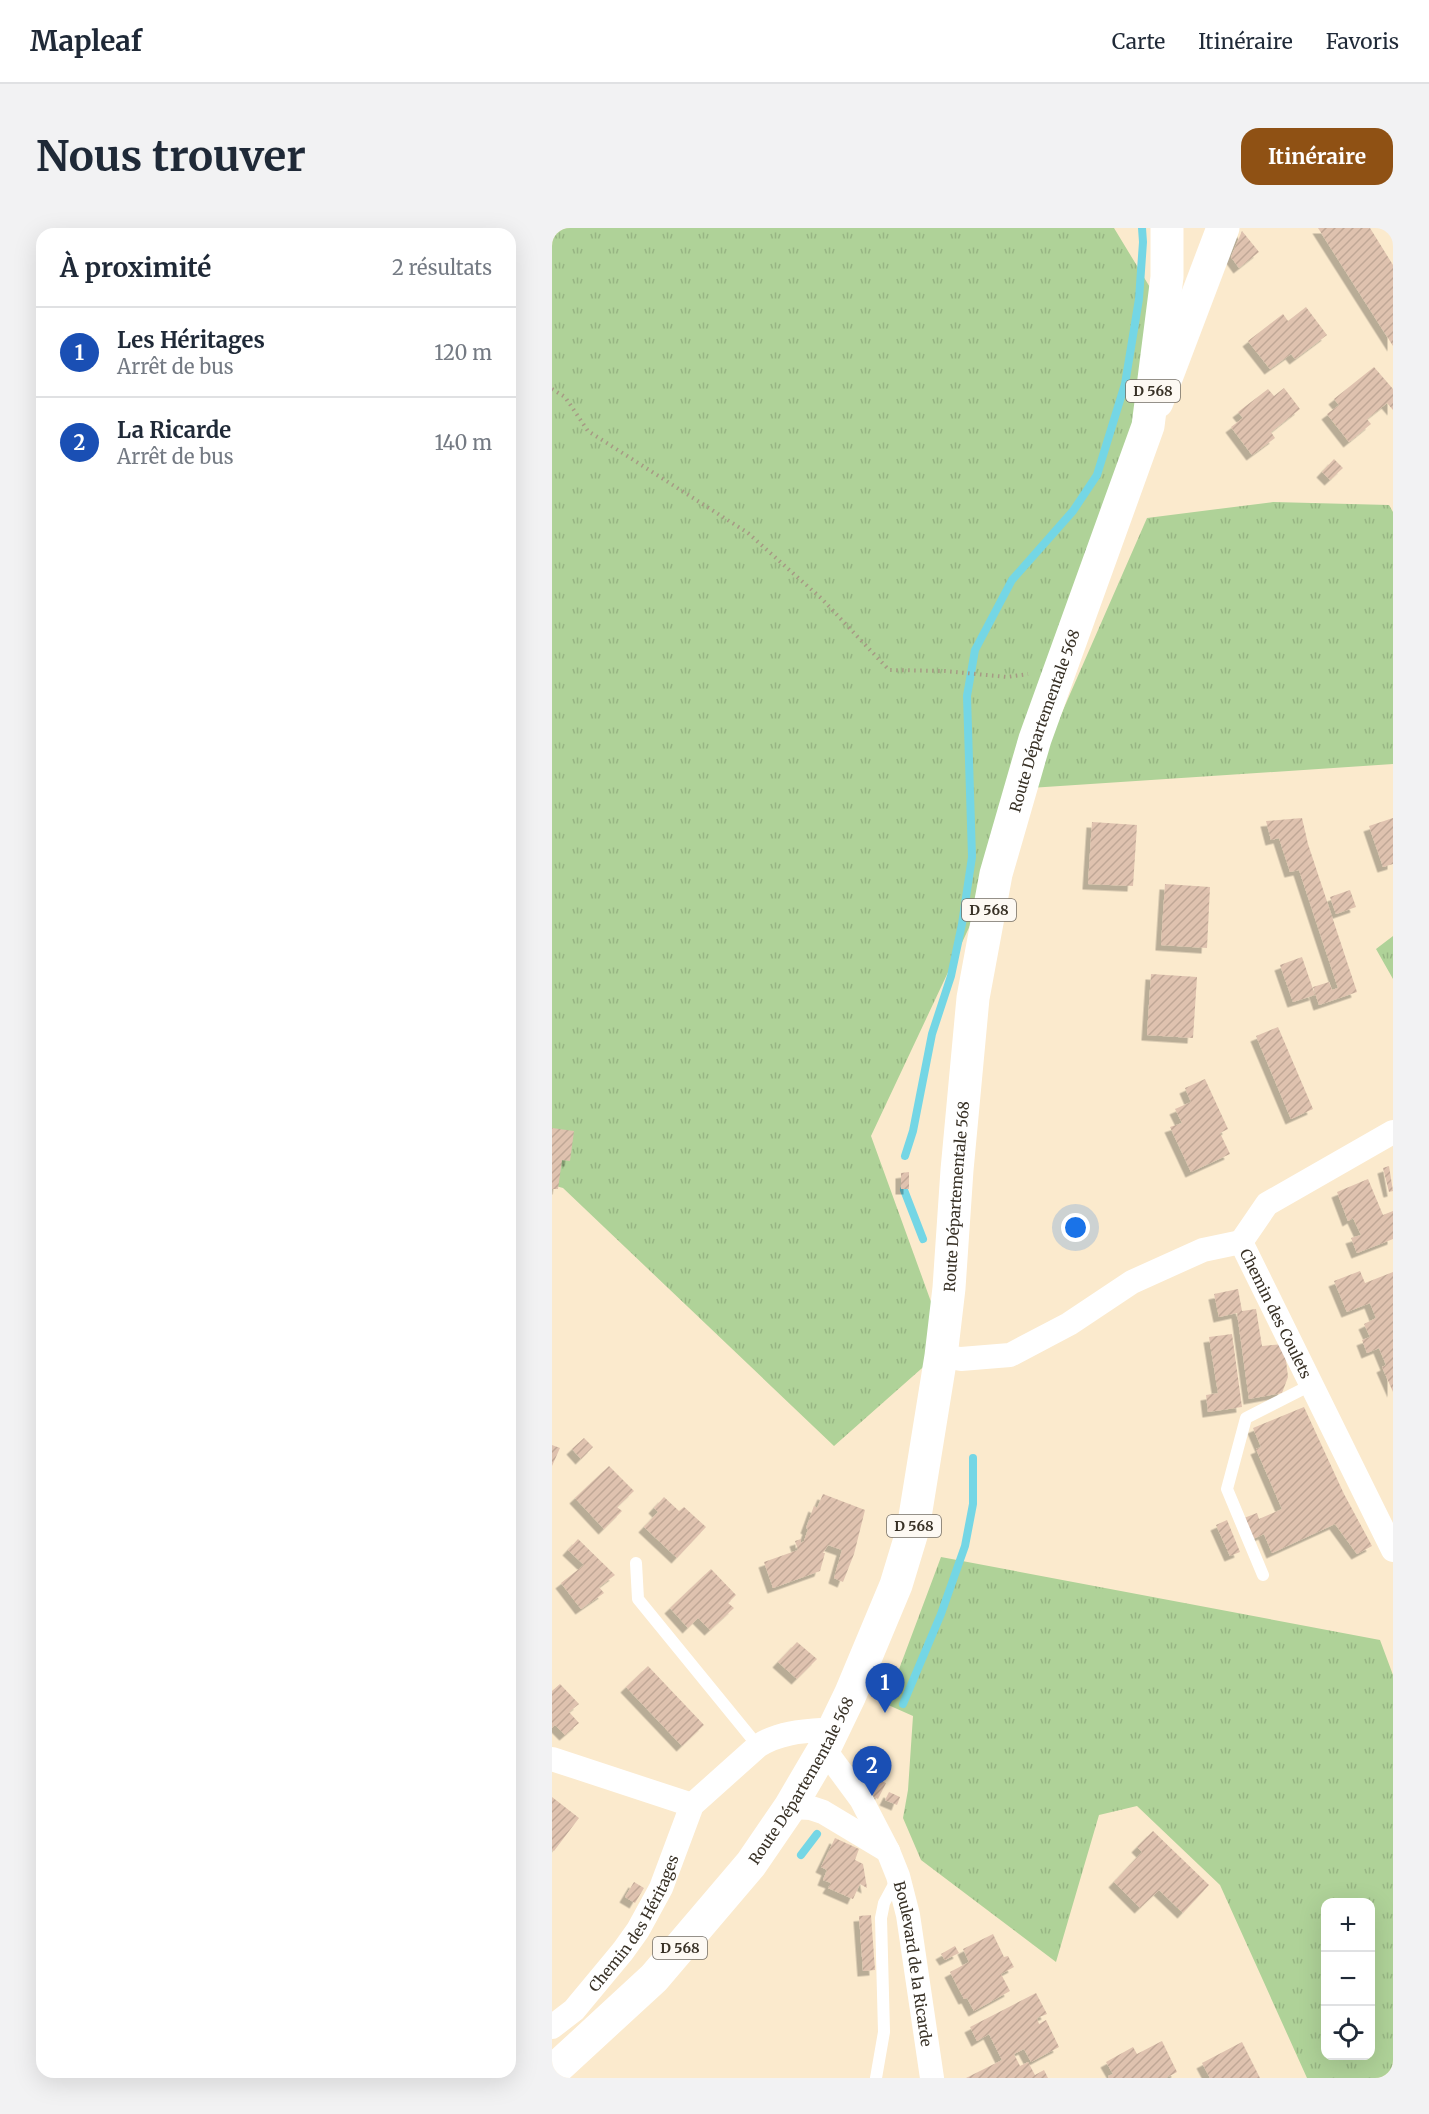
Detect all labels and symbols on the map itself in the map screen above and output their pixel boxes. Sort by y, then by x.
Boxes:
road number: D 568 [1126,380,1180,402]
street label: Route Départementale 568 [1005,627,1083,814]
road number: D 568 [962,899,1016,921]
street label: Route Départementale 568 [939,1100,973,1292]
your location [1061,1213,1090,1242]
street label: Chemin des Coulets [1236,1245,1316,1381]
road number: D 568 [887,1515,941,1537]
pin: 1 [866,1664,904,1713]
street label: Route Départementale 568 [744,1693,857,1868]
pin: 2 [852,1746,892,1796]
street label: Chemin des Héritages [584,1852,682,1995]
street label: Boulevard de la Ricarde [890,1879,937,2048]
road number: D 568 [653,1937,707,1959]

